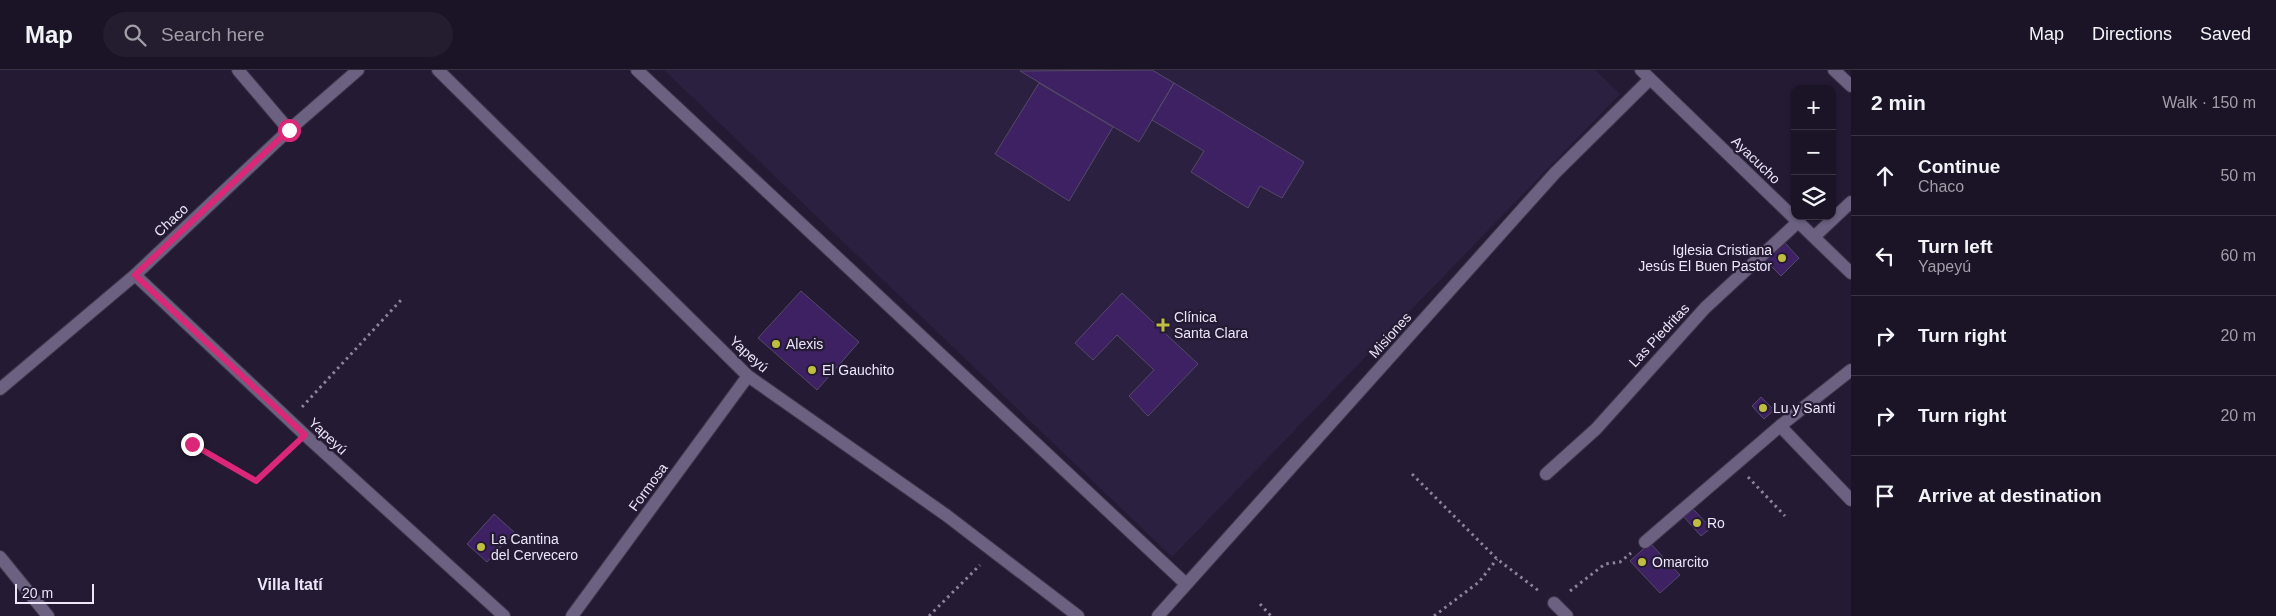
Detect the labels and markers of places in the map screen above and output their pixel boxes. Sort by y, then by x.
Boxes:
place label: Iglesia Cristiana Jesús El Buen Pastor [1638,242,1772,274]
marker: Iglesia Cristiana Jesús El Buen Pastor [1776,252,1788,264]
place label: Clínica Santa Clara [1174,309,1248,341]
marker: Clínica Santa Clara [1156,318,1170,332]
place label: Alexis [786,336,823,352]
marker: Alexis [770,338,782,350]
place label: El Gauchito [822,362,895,378]
marker: El Gauchito [806,364,818,376]
place label: Lu y Santi [1773,400,1835,416]
marker: Lu y Santi [1757,402,1769,414]
place label: Ro [1707,515,1725,531]
marker: Ro [1691,517,1703,529]
place label: La Cantina del Cervecero [491,531,578,563]
marker: La Cantina del Cervecero [475,541,487,553]
place label: Omarcito [1652,554,1709,570]
marker: Omarcito [1636,556,1648,568]

